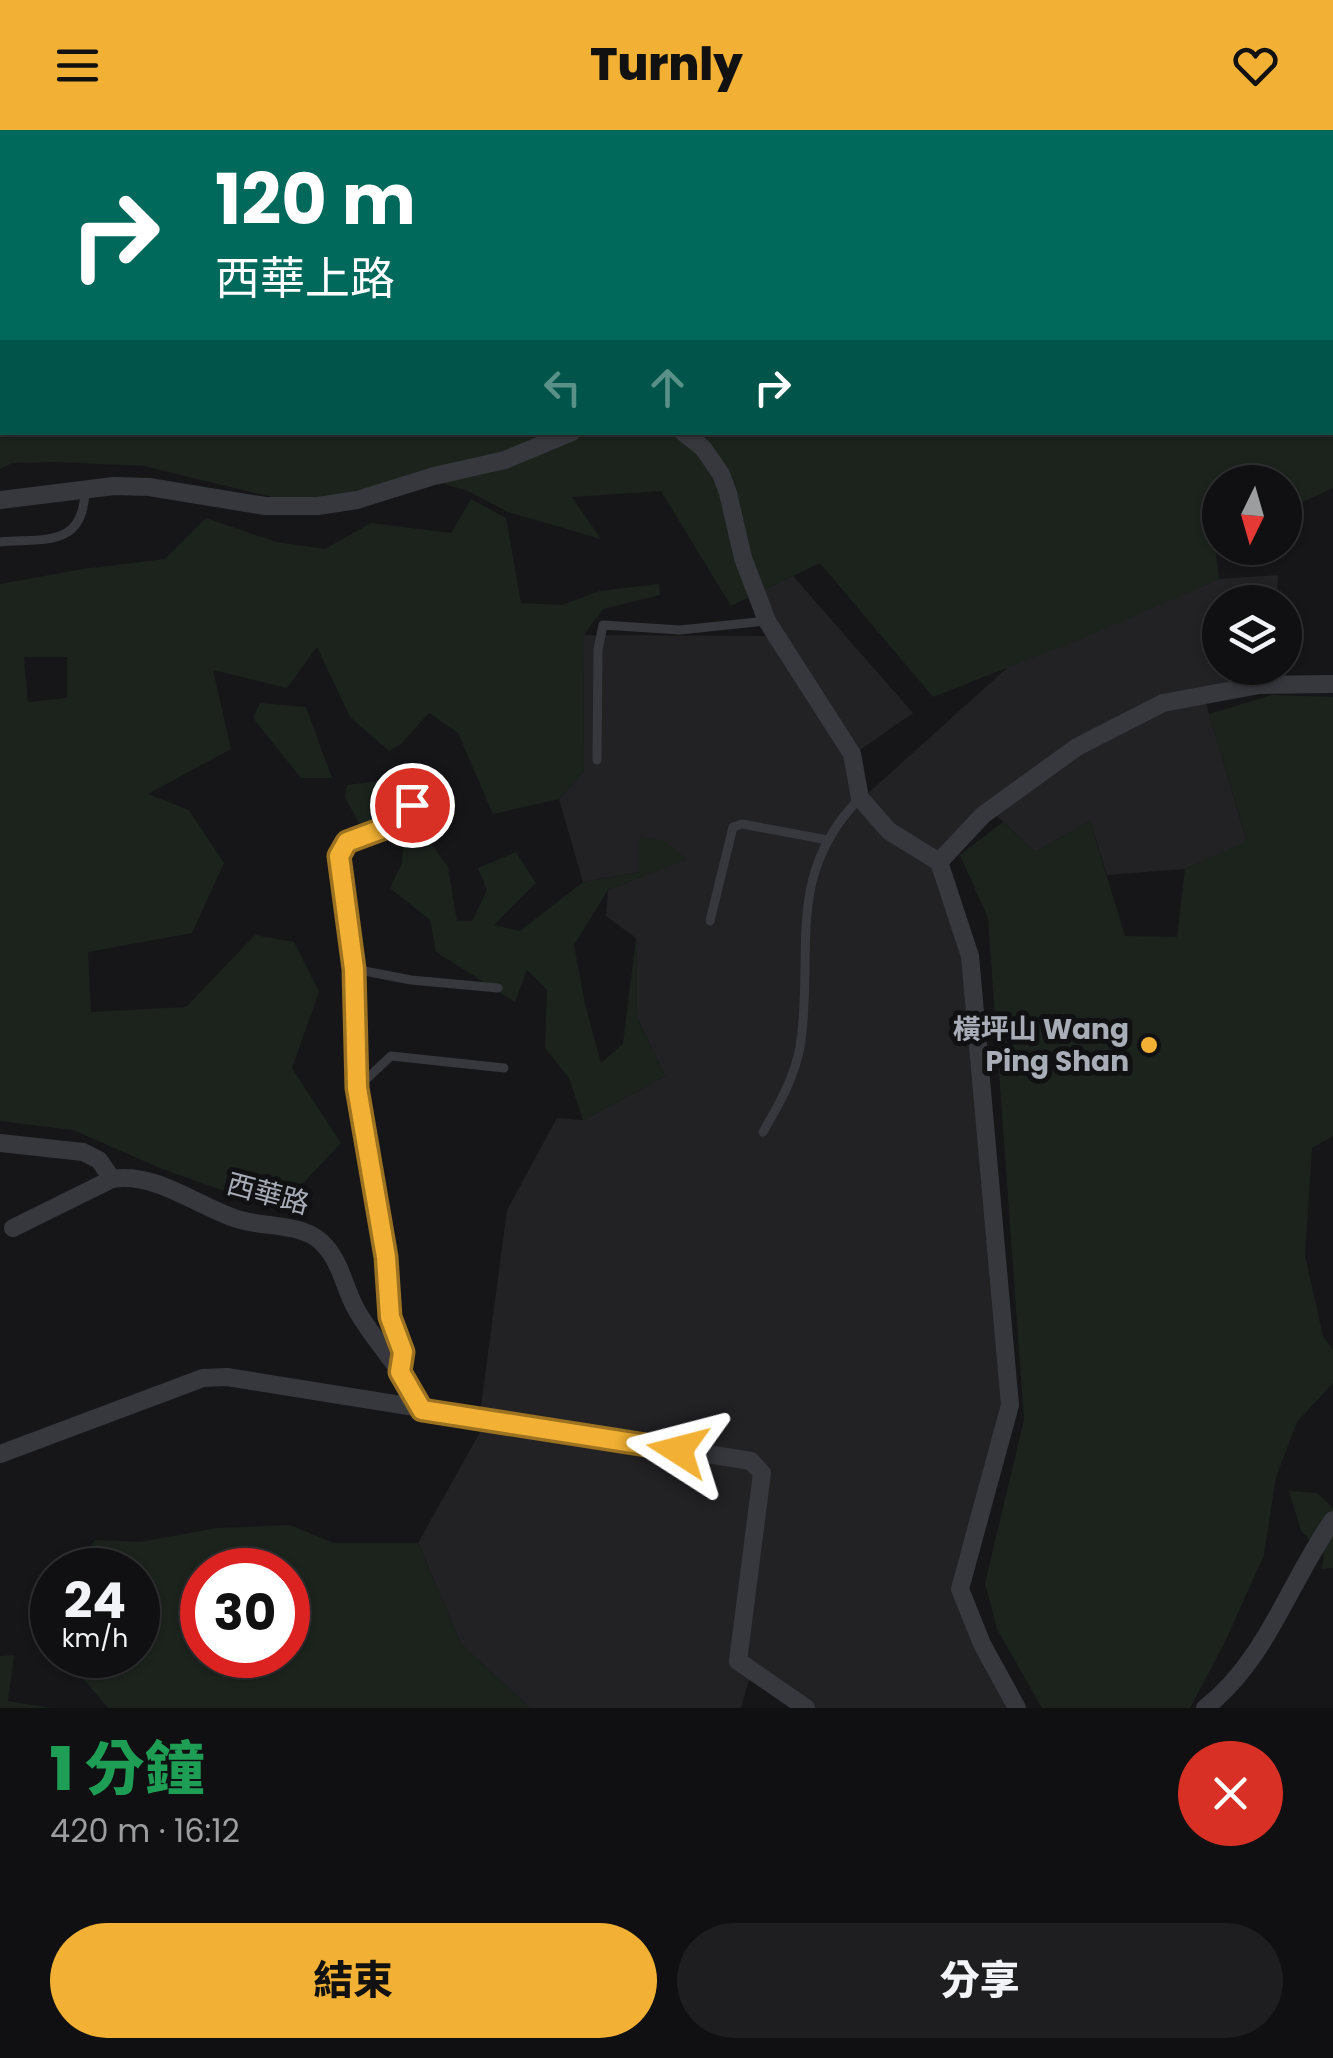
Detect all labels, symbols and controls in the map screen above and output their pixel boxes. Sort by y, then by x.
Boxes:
text: Turnly [590,33,743,96]
icon: menu [50,38,105,93]
icon: heart [1228,38,1283,93]
text: 120 m [215,150,416,249]
icon: right [50,170,180,300]
text: 西華上路 [215,247,395,310]
icon: left [535,360,590,415]
icon: ahead [640,360,695,415]
icon: right [745,360,800,415]
north arrow [1202,465,1302,565]
map controls [1202,465,1302,685]
button: layers [1202,585,1302,685]
pin [370,763,455,848]
icon: arrive [385,778,440,833]
place label: 橫坪山 Wang Ping Shan [953,1010,1129,1081]
marker: 橫坪山 Wang Ping Shan [1138,1034,1160,1056]
street label: 西華路 [222,1164,314,1224]
position arrow [626,1398,730,1502]
speed limit sign: 30 [180,1548,310,1678]
text: 24 [64,1565,126,1636]
text: km/h [62,1621,128,1656]
text: 1 分鐘 [50,1727,205,1811]
button: close [1178,1741,1283,1846]
text: 420 m · 16:12 [50,1808,240,1853]
button: 結束 [50,1923,657,2038]
button: 分享 [677,1923,1283,2038]

